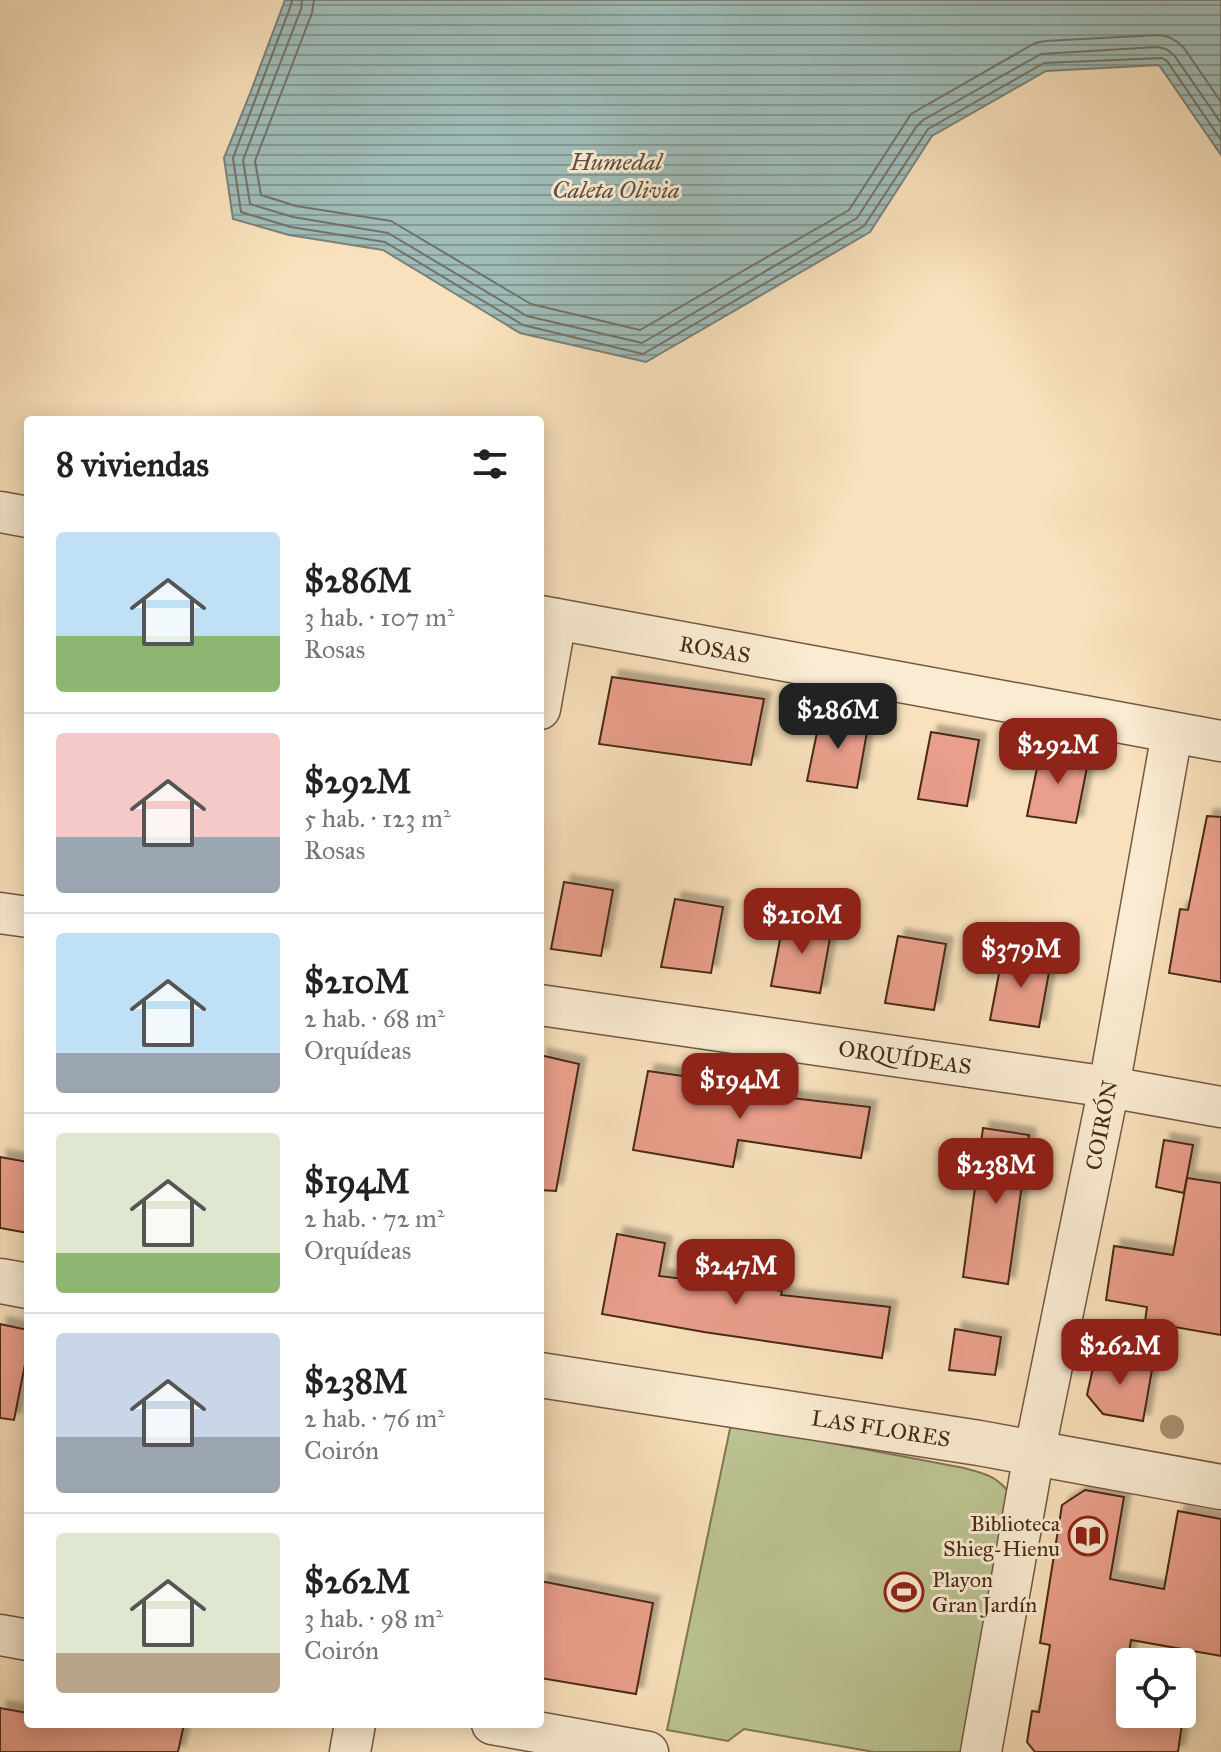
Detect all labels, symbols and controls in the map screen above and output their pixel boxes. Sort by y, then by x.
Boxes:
water label: Humedal Caleta Olivia [552,147,680,205]
icon: filters [468,442,512,486]
text: 8 viviendas [56,444,209,485]
text: $286M [304,560,412,601]
icon: home [120,564,216,660]
text: 3 hab. · 107 m² [304,601,455,633]
street label: ROSAS [677,630,753,669]
text: Rosas [304,633,365,665]
pin: $286M [782,683,894,751]
text: $286M [797,693,879,725]
pin: $292M [1002,718,1114,786]
text: $292M [1017,728,1099,760]
text: $292M [304,761,411,802]
icon: home [120,765,216,861]
text: 5 hab. · 123 m² [304,802,451,834]
text: Rosas [304,834,365,866]
pin: $210M [746,888,858,956]
text: $210M [762,898,842,930]
pin: $379M [965,922,1077,990]
text: $379M [981,932,1061,964]
text: $210M [304,961,409,1002]
icon: home [120,965,216,1061]
text: 2 hab. · 68 m² [304,1002,445,1034]
text: Orquídeas [304,1034,411,1066]
street label: ORQUÍDEAS [837,1035,973,1080]
pin: $194M [684,1053,796,1121]
text: $194M [700,1063,780,1095]
street label: COIRÓN [1080,1077,1123,1172]
pin: $238M [940,1138,1052,1206]
text: $238M [956,1148,1036,1180]
text: $194M [304,1161,410,1202]
icon: home [120,1165,216,1261]
text: 2 hab. · 72 m² [304,1202,444,1234]
text: Orquídeas [304,1234,411,1266]
pin: $247M [680,1239,792,1307]
text: $247M [695,1249,777,1281]
pin: $262M [1064,1319,1176,1387]
text: $262M [1079,1329,1161,1361]
text: $238M [304,1361,408,1402]
icon: home [120,1365,216,1461]
text: 2 hab. · 76 m² [304,1402,445,1434]
street label: LAS FLORES [810,1404,952,1453]
text: Coirón [304,1434,379,1466]
place label: Biblioteca Shieg-Hienu [943,1510,1061,1562]
library icon: Biblioteca Shieg-Hienu [1067,1515,1109,1557]
text: $262M [304,1561,410,1602]
icon: home [120,1565,216,1661]
place label: Playon Gran Jardín [932,1566,1037,1618]
sports icon: Playon Gran Jardín [883,1571,925,1613]
text: 3 hab. · 98 m² [304,1602,443,1634]
text: Coirón [304,1634,379,1666]
map controls [1116,1648,1196,1728]
button: locate [1116,1648,1196,1728]

